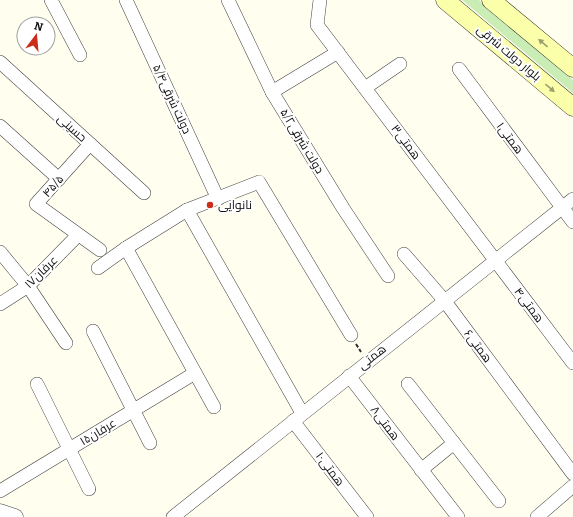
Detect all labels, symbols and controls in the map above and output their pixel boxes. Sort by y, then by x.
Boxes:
north arrow [16,16,56,56]
text: N [33,19,45,34]
street label: بلوار دولت شرقی [474,22,544,84]
one-way arrow [538,39,548,48]
street label: ۵/۴دولت شرقی [150,62,194,136]
one-way arrow [545,83,555,92]
street label: ۵/۲دولت شرقی [277,106,327,176]
street label: حسینی [54,111,90,145]
street label: ۱همتی [494,120,526,156]
street label: ۳همتی [388,122,424,162]
street label: ۴۵/۵ [39,172,67,200]
place label: نانوایی [218,198,252,212]
marker: نانوایی [205,200,215,210]
street label: ۱۷عرفان [21,253,61,291]
street label: ۴همتی [511,285,547,325]
street label: ۶همتی [461,327,495,365]
street label: همتی [355,342,389,372]
street label: همتی۸ [368,403,402,443]
street label: ۱۵عرفان [77,416,119,448]
street label: ۱۰همتی [313,449,347,489]

